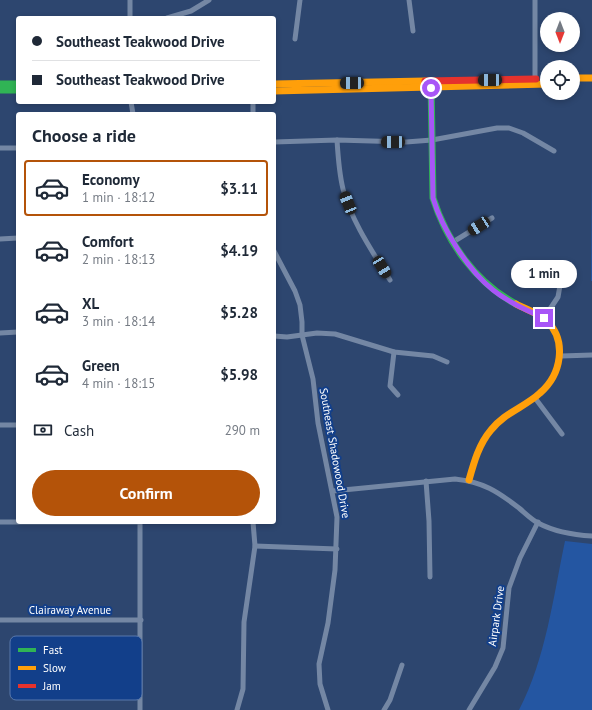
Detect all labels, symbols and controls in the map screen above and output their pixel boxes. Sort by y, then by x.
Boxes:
north arrow [540,12,580,52]
map controls [540,12,580,100]
text: Southeast Teakwood Drive [56,32,225,51]
button: locate [540,60,580,100]
text: Southeast Teakwood Drive [56,70,225,89]
car [478,74,502,86]
car [340,77,364,89]
route start [422,79,440,97]
text: Choose a ride [32,124,136,147]
car [381,136,405,148]
icon: car [34,170,70,206]
text: Economy [82,170,140,189]
text: $3.11 [220,179,258,198]
text: 1 min · 18:12 [82,189,155,206]
car [338,190,358,216]
car [466,214,492,238]
icon: car [34,232,70,268]
text: Comfort [82,232,134,251]
text: $4.19 [220,241,258,260]
text: 2 min · 18:13 [82,251,155,268]
car [371,254,393,280]
callout: 1 min [511,260,577,288]
text: 1 min [528,265,560,282]
icon: car [34,294,70,330]
text: XL [82,294,99,313]
text: $5.28 [220,303,258,322]
route end [535,309,553,327]
text: 3 min · 18:14 [82,313,155,330]
icon: car [34,356,70,392]
text: Green [82,356,120,375]
text: $5.98 [220,365,258,384]
text: 4 min · 18:15 [82,375,155,392]
street label: Southeast Shadowood Drive [317,387,353,520]
icon: cash [32,419,54,441]
text: Cash [64,421,94,440]
text: 290 m [225,422,260,439]
button: Confirm [32,470,260,516]
street label: Airpark Drive [485,585,507,647]
street label: Clairaway Avenue [29,603,112,617]
legend [10,636,142,700]
text: Fast [43,643,63,657]
text: Slow [43,661,66,675]
text: Jam [42,679,61,693]

